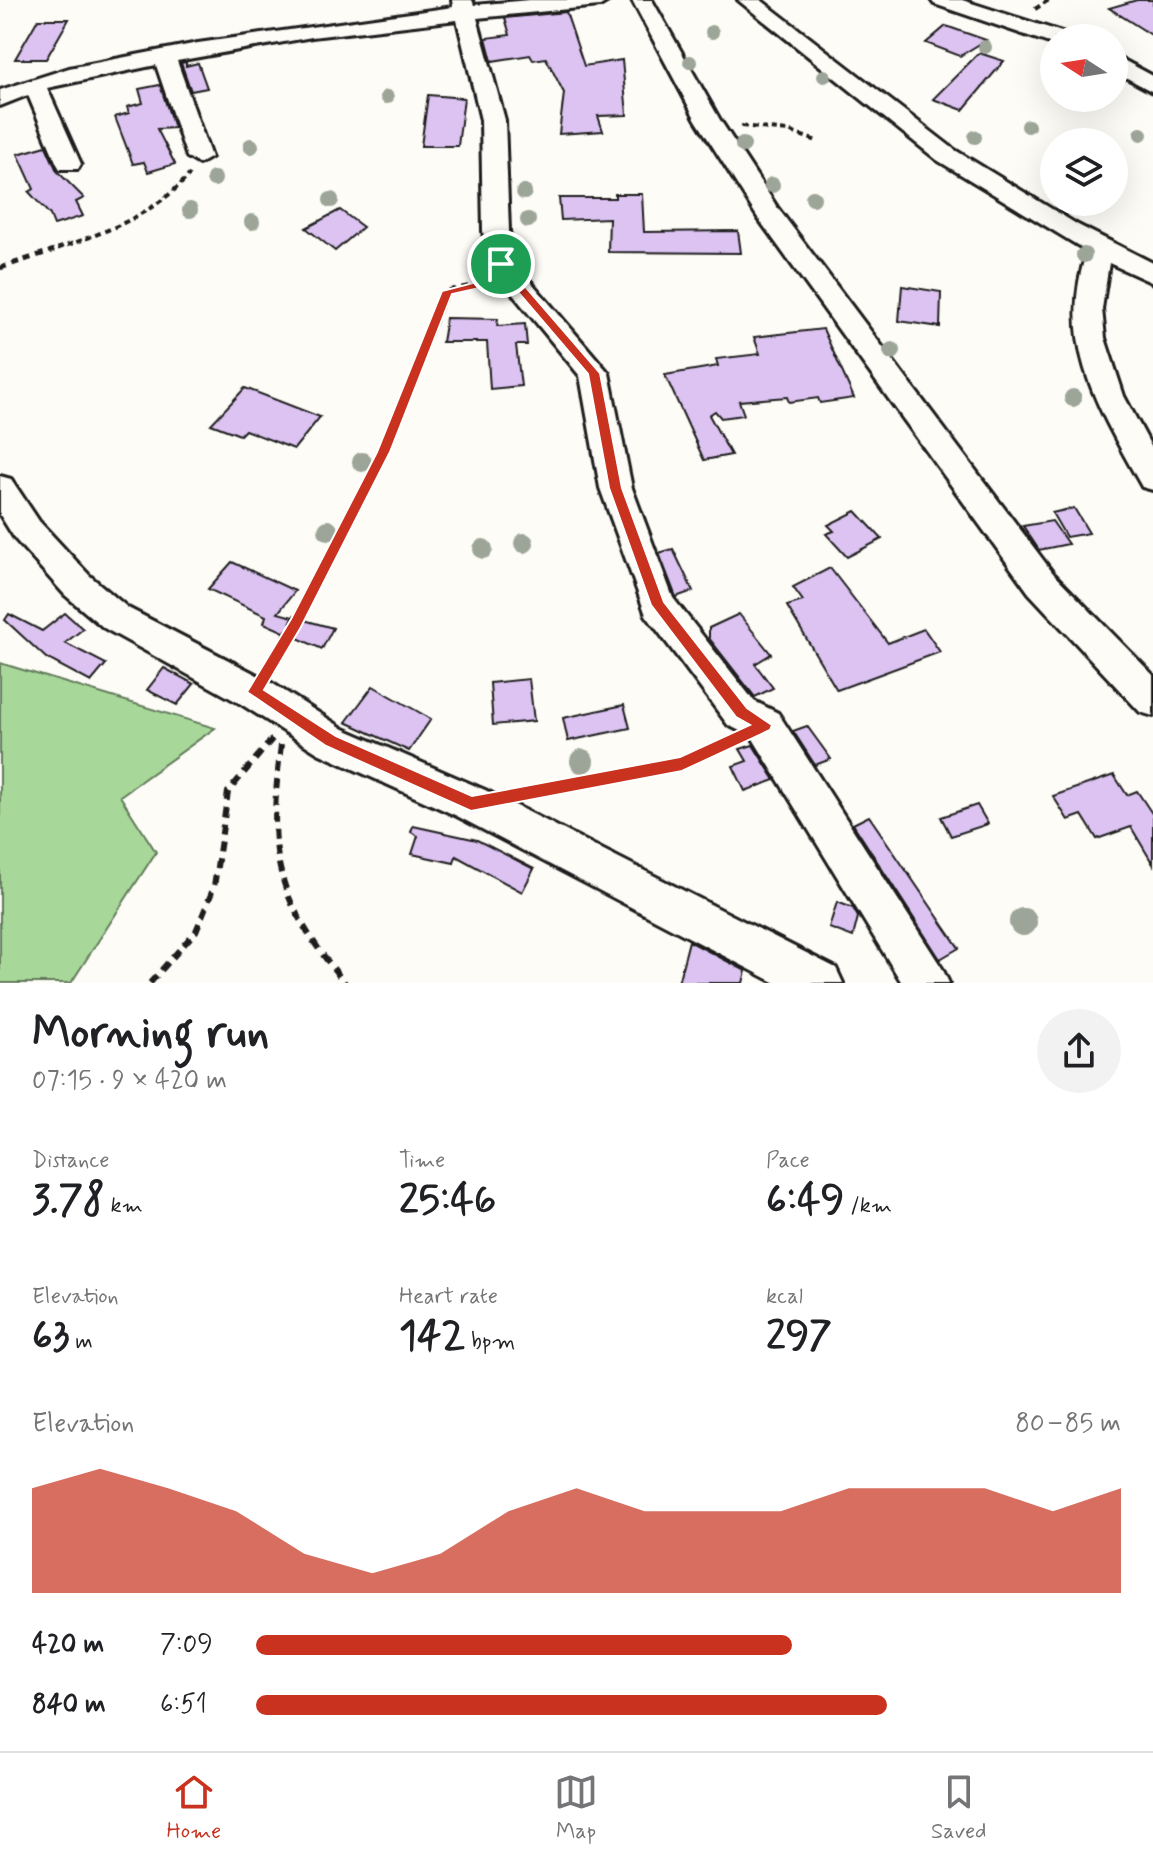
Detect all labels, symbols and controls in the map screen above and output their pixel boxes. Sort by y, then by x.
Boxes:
north arrow [1040,24,1128,112]
map controls [1040,24,1128,216]
button: layers [1040,128,1128,216]
pin [467,230,535,298]
icon: arrive [479,242,523,286]
text: Morning run [32,1005,269,1063]
button: share [1037,1009,1121,1093]
text: 07:15 · 9 × 420 m [32,1064,227,1098]
text: Distance [32,1147,109,1175]
text: Time [399,1147,445,1175]
text: Pace [766,1147,810,1175]
text: 3.78 [32,1175,105,1227]
text: 25:46 [399,1175,496,1227]
text: 6:49 [766,1175,844,1227]
text: km [105,1192,143,1220]
text: /km [844,1192,892,1220]
text: Elevation [32,1283,119,1311]
text: Heart rate [399,1283,498,1311]
text: kcal [766,1283,803,1311]
text: 63 [32,1311,69,1363]
text: 142 [399,1311,465,1363]
text: 297 [766,1311,832,1363]
text: m [69,1328,93,1356]
text: bpm [465,1328,515,1356]
text: Elevation [32,1407,134,1441]
text: 80–85 m [1015,1407,1121,1441]
text: 420 m [32,1628,104,1662]
text: 7:09 [160,1628,213,1662]
text: 840 m [32,1688,106,1722]
text: 6:51 [160,1688,207,1722]
tab: Home [166,1770,221,1846]
tab: Map [554,1770,598,1846]
tab: Saved [931,1770,987,1846]

